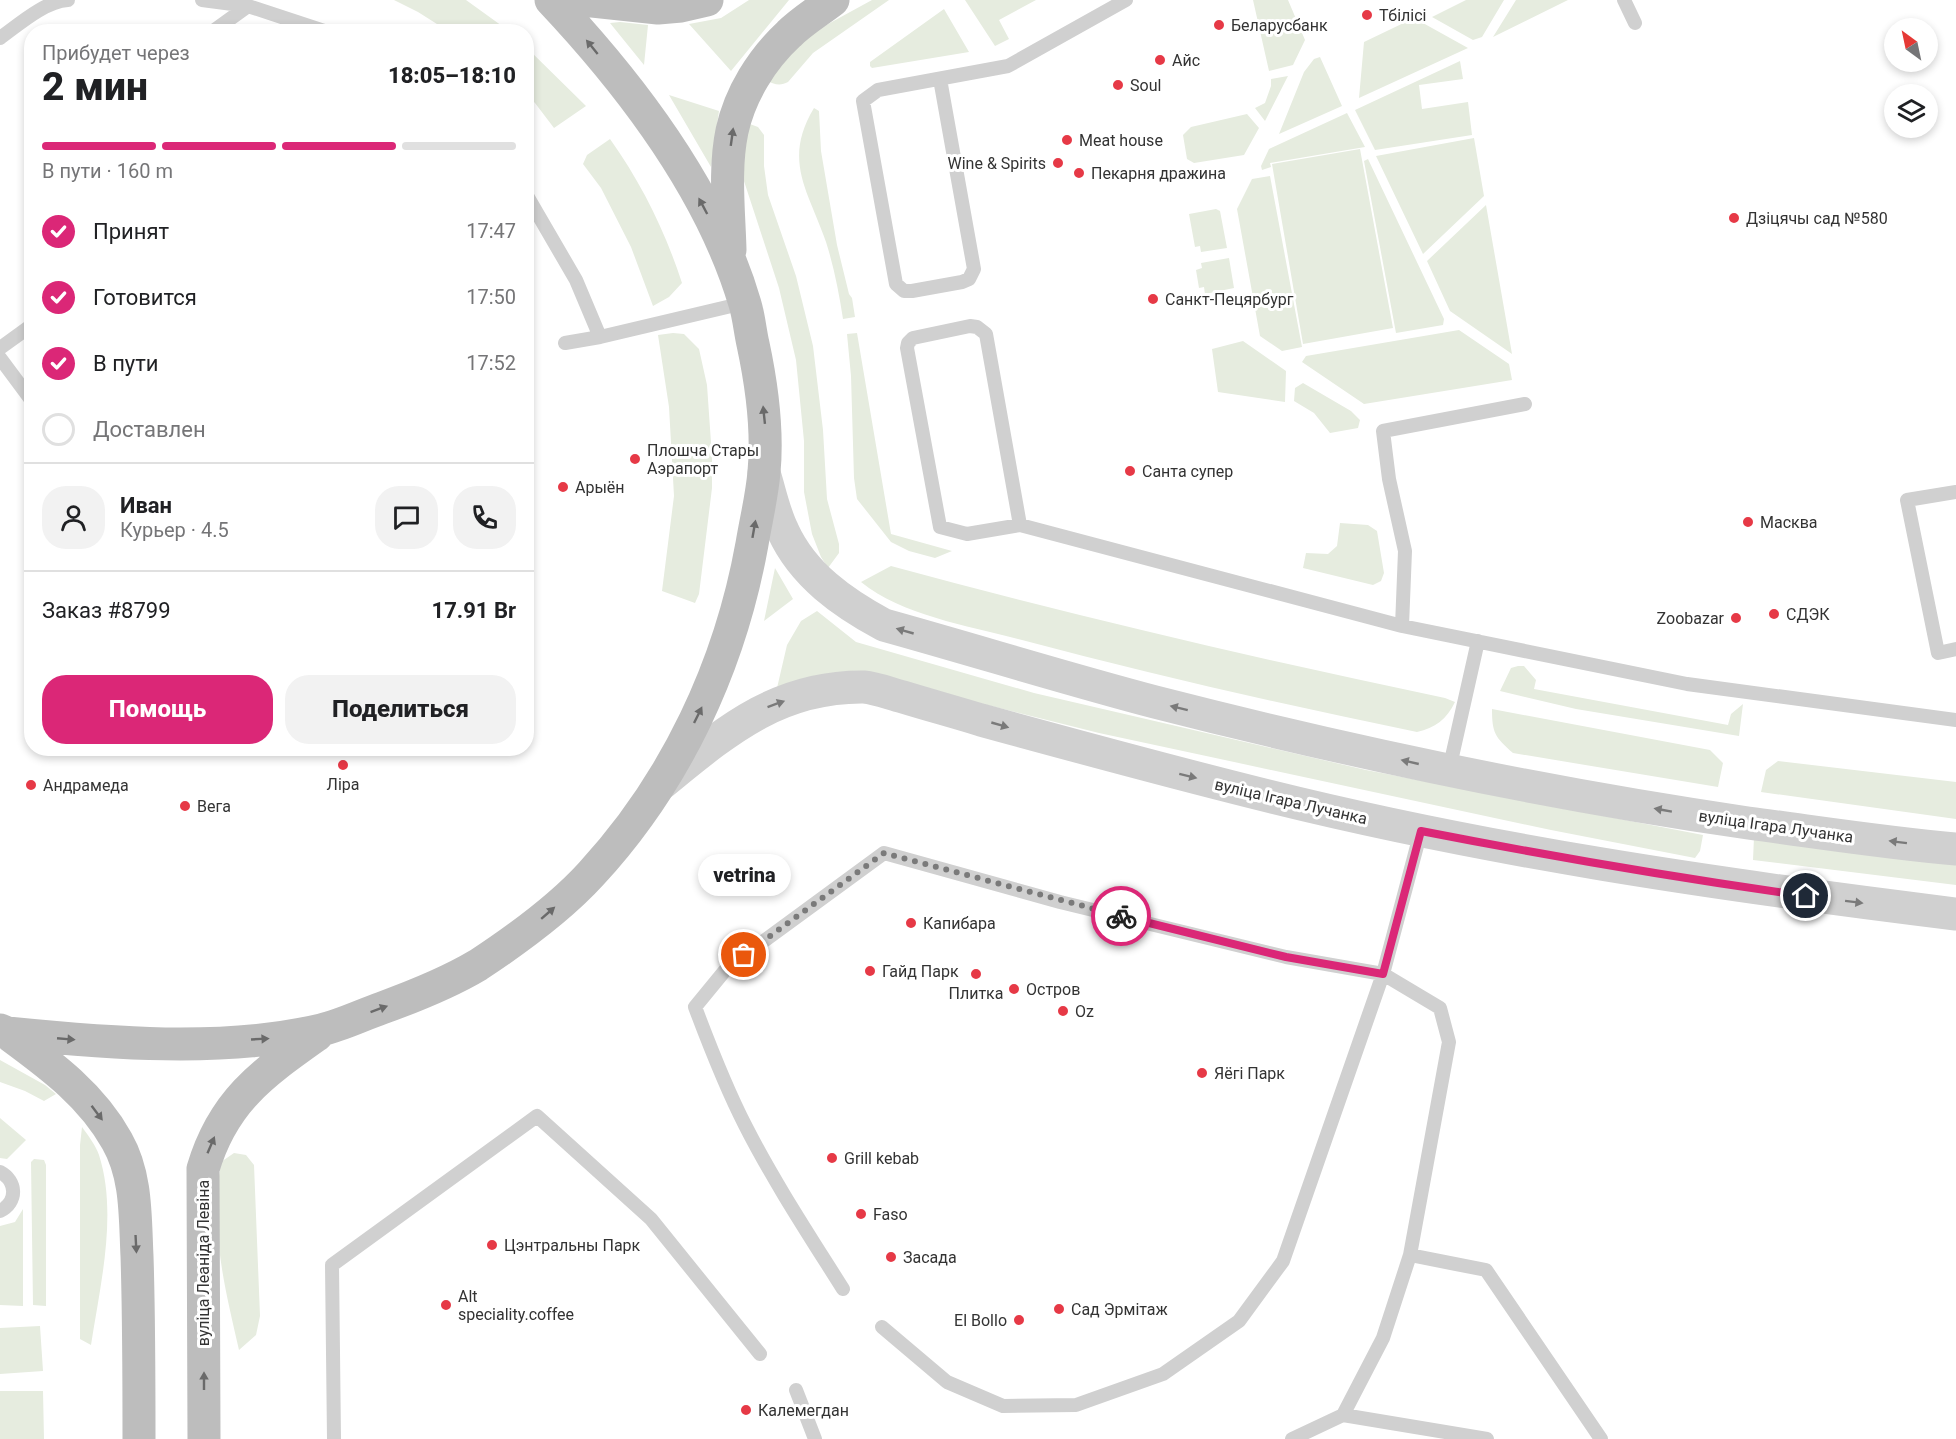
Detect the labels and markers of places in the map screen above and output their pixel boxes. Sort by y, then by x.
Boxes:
place label: Тбілісі [1379,6,1426,25]
marker: Тбілісі [1360,8,1374,22]
place label: Беларусбанк [1231,16,1328,35]
marker: Беларусбанк [1212,18,1226,32]
place label: Айс [1172,51,1200,70]
marker: Айс [1153,53,1167,67]
place label: Soul [1130,76,1161,95]
marker: Soul [1111,78,1125,92]
place label: Meat house [1079,131,1163,150]
marker: Meat house [1060,133,1074,147]
place label: Wine & Spirits [948,154,1046,173]
marker: Wine & Spirits [1051,156,1065,170]
place label: Пекарня дражина [1091,164,1226,183]
marker: Пекарня дражина [1072,166,1086,180]
place label: Дзіцячы сад №580 [1746,209,1888,228]
marker: Дзіцячы сад №580 [1727,211,1741,225]
place label: Санкт-Пецярбург [1165,290,1294,309]
marker: Санкт-Пецярбург [1146,292,1160,306]
place label: Плошча Стары Аэрапорт [647,441,759,478]
marker: Плошча Стары Аэрапорт [628,452,642,466]
place label: Санта супер [1142,462,1233,481]
marker: Санта супер [1123,464,1137,478]
place label: Арыён [575,478,625,497]
marker: Арыён [556,480,570,494]
place label: Масква [1760,513,1818,532]
marker: Масква [1741,515,1755,529]
place label: СДЭК [1786,605,1830,624]
marker: СДЭК [1767,607,1781,621]
place label: Zoobazar [1657,609,1725,628]
marker: Zoobazar [1729,611,1743,625]
marker: Ліра [336,758,350,772]
place label: Ліра [327,775,359,794]
place label: Андрамеда [43,776,129,795]
marker: Андрамеда [24,778,38,792]
place label: Вега [197,797,231,816]
marker: Вега [178,799,192,813]
callout: vetrina [698,853,790,895]
pin [1780,870,1831,921]
place label: Капибара [923,914,996,933]
marker: Капибара [904,916,918,930]
pin [718,929,769,980]
place label: Гайд Парк [882,962,959,981]
marker: Гайд Парк [863,964,877,978]
marker: Плитка [969,967,983,981]
place label: Остров [1026,980,1080,999]
marker: Остров [1007,982,1021,996]
place label: Плитка [949,984,1003,1003]
place label: Oz [1075,1002,1094,1021]
marker: Oz [1056,1004,1070,1018]
place label: Яёгі Парк [1214,1064,1285,1083]
marker: Яёгі Парк [1195,1066,1209,1080]
place label: Grill kebab [844,1149,919,1168]
marker: Grill kebab [825,1151,839,1165]
place label: Faso [873,1205,908,1224]
marker: Faso [854,1207,868,1221]
place label: Цэнтральны Парк [504,1236,641,1255]
marker: Цэнтральны Парк [485,1238,499,1252]
place label: Засада [903,1248,957,1267]
marker: Засада [884,1250,898,1264]
place label: Alt speciality.coffee [458,1287,574,1324]
marker: Alt speciality.coffee [439,1298,453,1312]
place label: Сад Эрмітаж [1071,1300,1169,1319]
marker: Сад Эрмітаж [1052,1302,1066,1316]
place label: El Bollo [954,1311,1007,1330]
marker: El Bollo [1012,1313,1026,1327]
place label: Калемегдан [758,1401,849,1420]
marker: Калемегдан [739,1403,753,1417]

